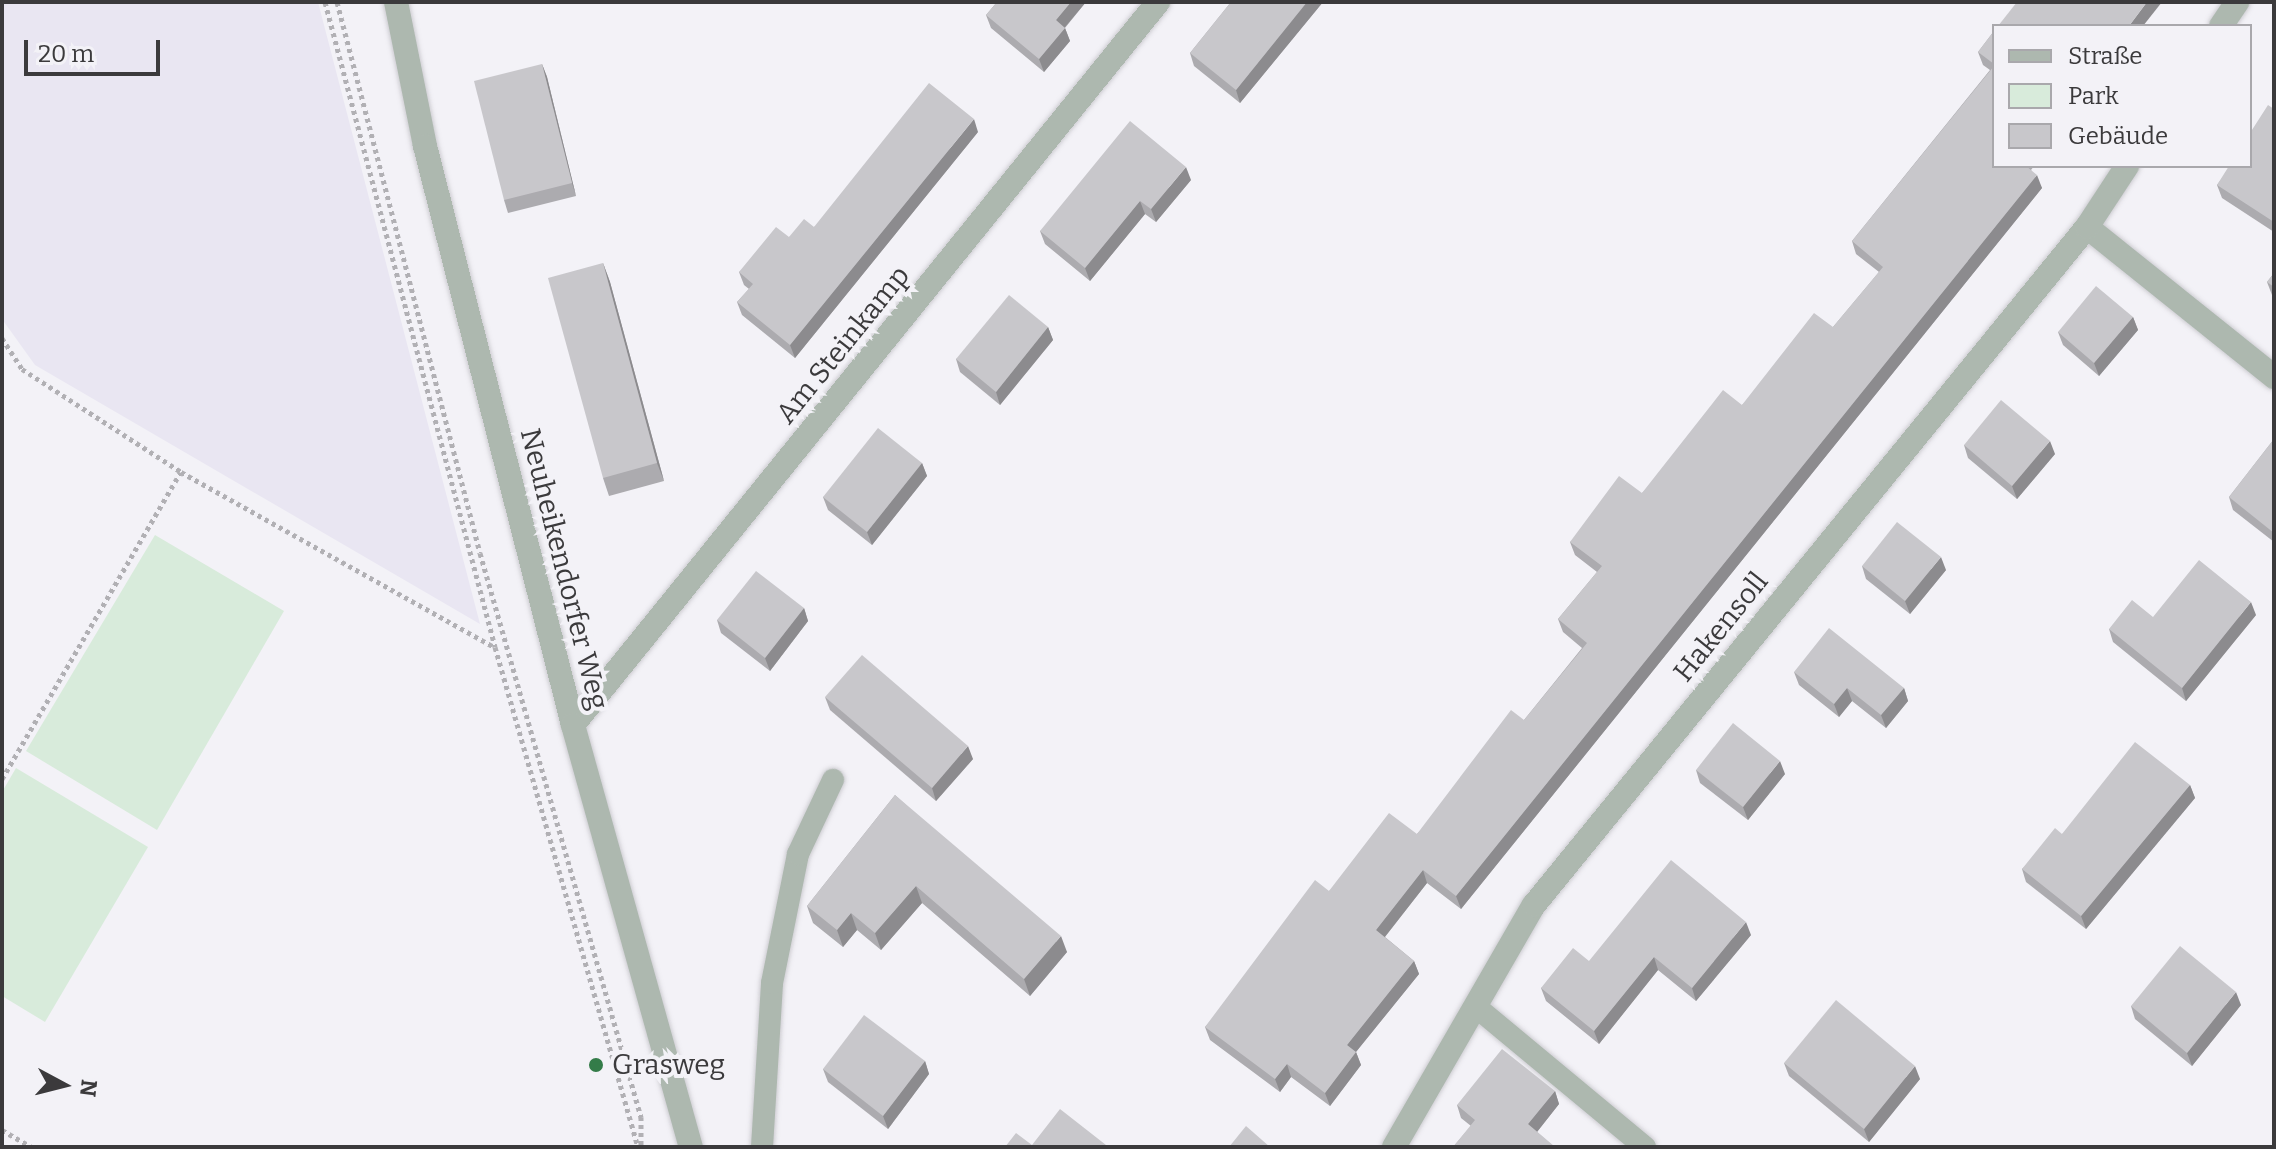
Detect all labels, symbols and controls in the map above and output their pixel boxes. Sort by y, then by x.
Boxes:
scale bar [28,24,164,74]
legend [1992,24,2252,168]
text: 20 m [38,40,94,68]
text: Straße [2068,42,2142,70]
text: Park [2068,82,2119,110]
text: Gebäude [2068,122,2168,150]
street label: Am Steinkamp [769,259,917,431]
street label: Neuheikendorfer Weg [513,425,615,713]
street label: Hakensoll [1667,566,1775,688]
north arrow [24,1045,104,1125]
place label: Grasweg [612,1048,725,1082]
marker: Grasweg [587,1056,605,1074]
text: N [74,1078,103,1098]

